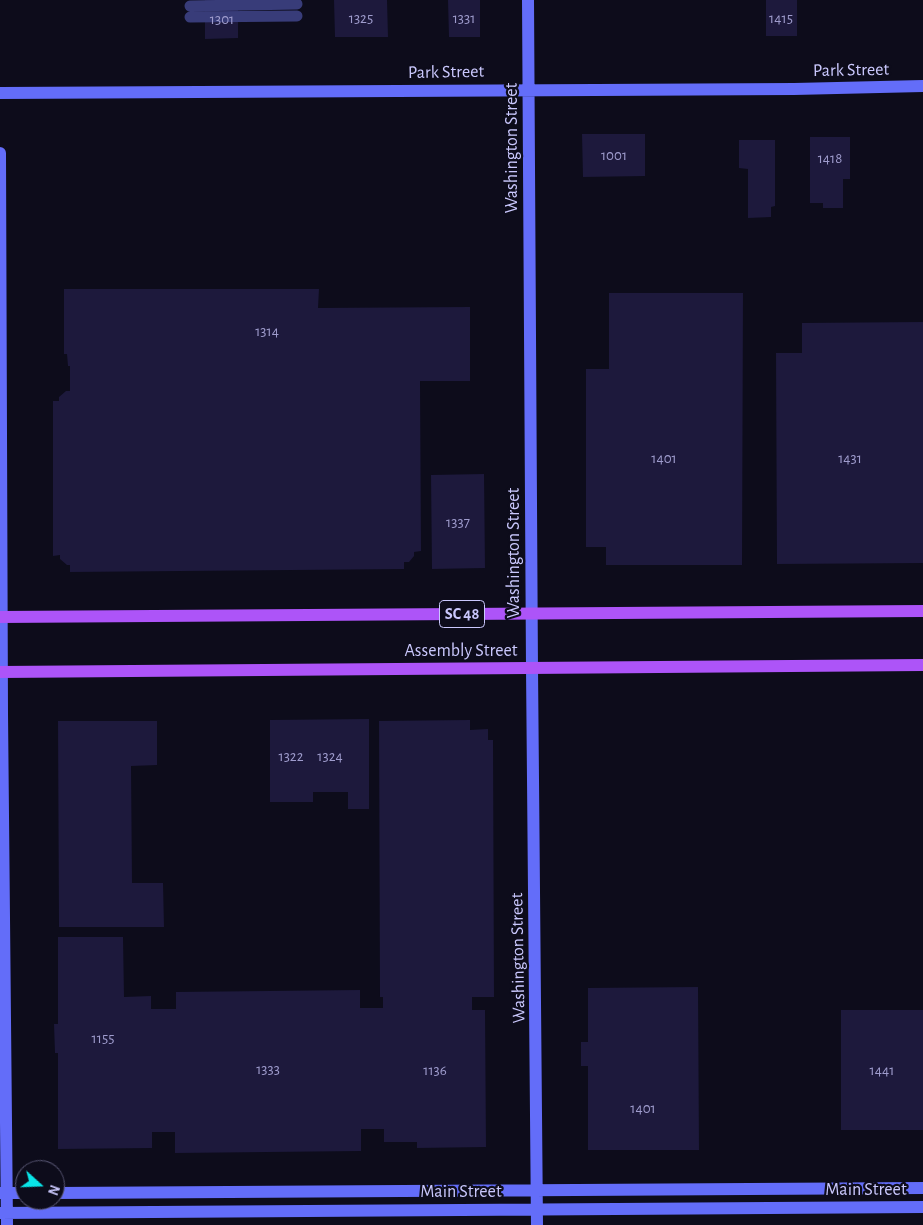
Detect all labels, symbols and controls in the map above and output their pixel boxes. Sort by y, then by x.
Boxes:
house number: 1325 [349,9,373,27]
house number: 1331 [453,9,475,27]
house number: 1415 [769,9,793,27]
house number: 1301 [210,10,234,28]
street label: Park Street [813,59,889,81]
street label: Park Street [408,61,484,83]
street label: Washington Street [501,83,523,213]
house number: 1001 [601,146,627,164]
house number: 1418 [818,149,842,167]
house number: 1314 [255,322,279,340]
house number: 1401 [651,449,677,467]
house number: 1431 [838,449,862,467]
street label: Washington Street [503,488,525,618]
house number: 1337 [446,513,470,531]
road number: SC 48 [440,600,484,628]
street label: Assembly Street [404,640,518,662]
house number: 1322 [279,747,303,765]
house number: 1324 [317,747,343,765]
street label: Washington Street [506,893,530,1023]
house number: 1155 [92,1029,114,1047]
house number: 1333 [256,1060,280,1078]
house number: 1136 [423,1061,447,1079]
house number: 1441 [870,1061,894,1079]
house number: 1401 [630,1099,656,1117]
north arrow [15,1160,65,1210]
street label: Main Street [825,1179,907,1201]
street label: Main Street [420,1181,502,1203]
text: N [45,1183,61,1197]

